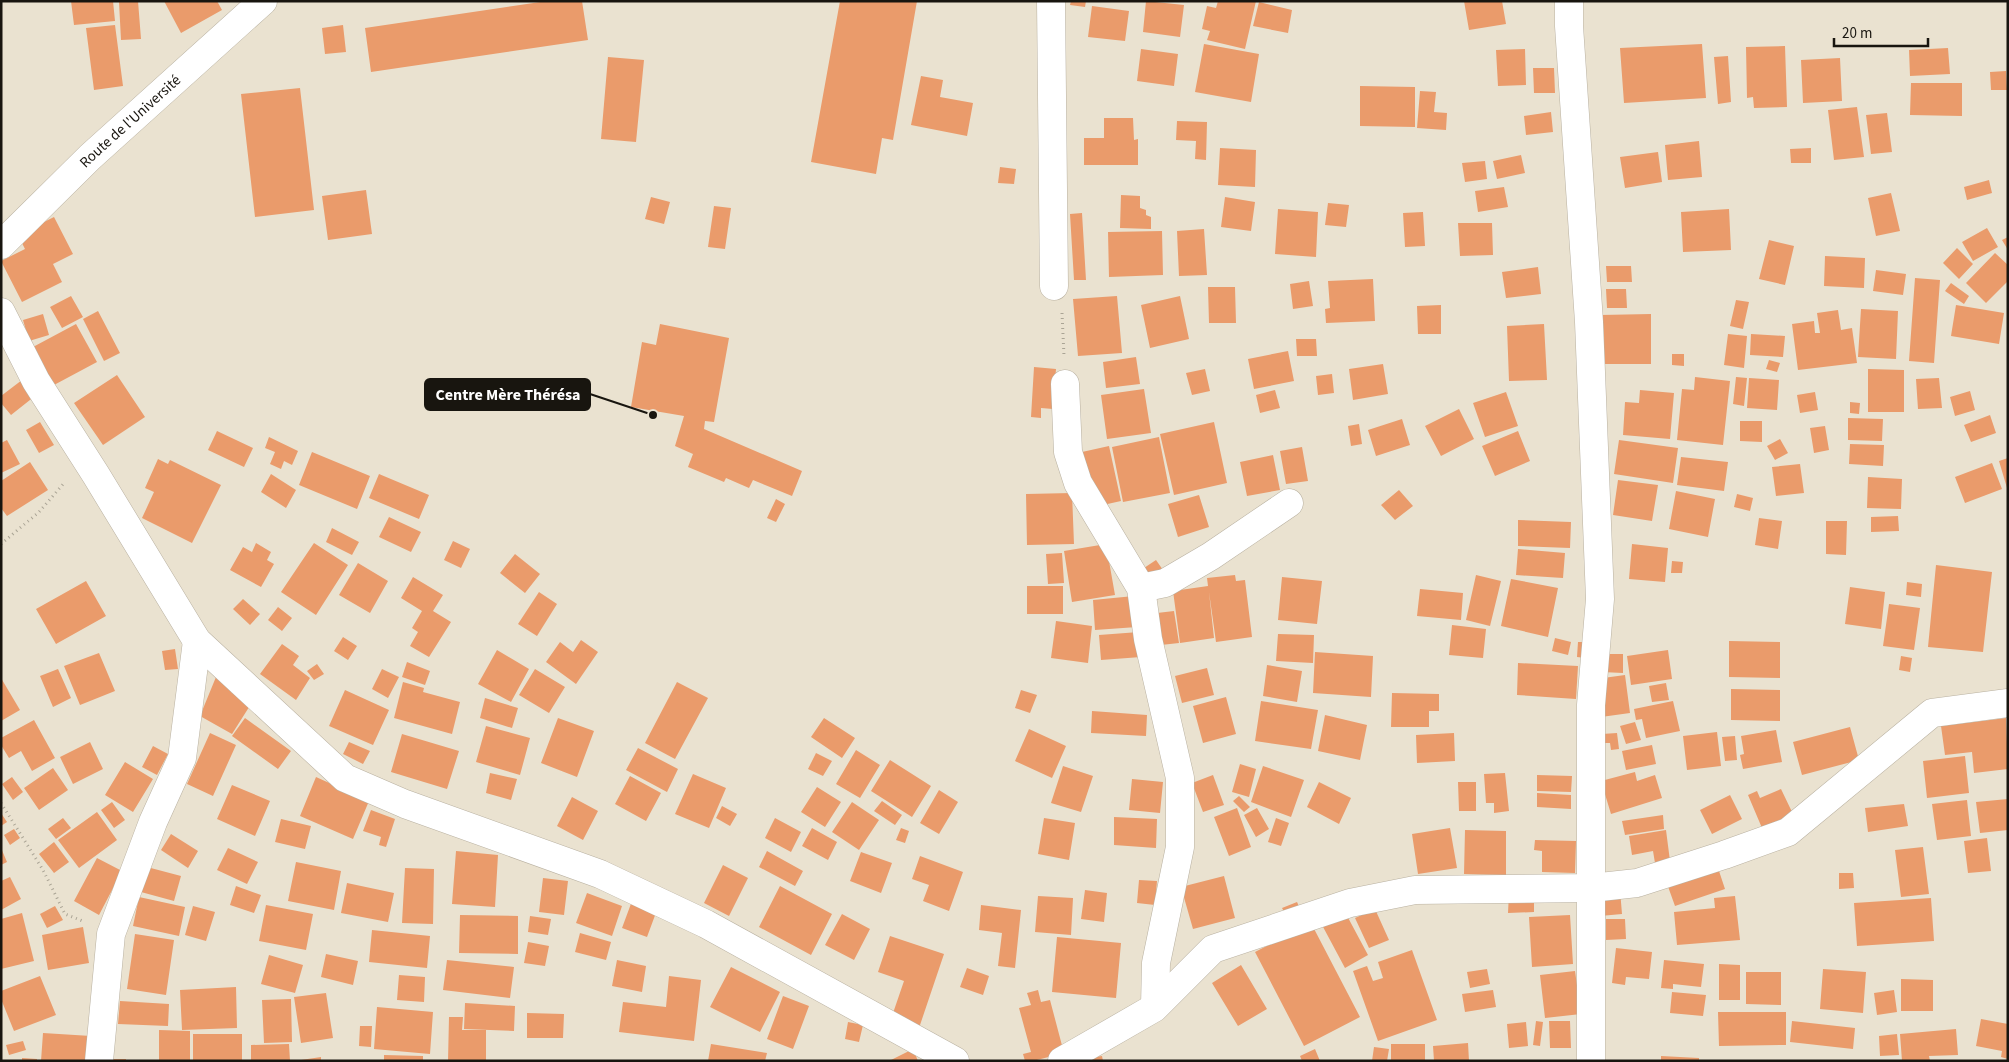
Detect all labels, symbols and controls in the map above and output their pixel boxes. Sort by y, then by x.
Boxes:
scale bar [1834,15,1928,47]
text: 20 m [1842,23,1872,44]
street label: Route de l'Université [75,70,186,173]
callout: Centre Mère Thérésa [425,379,590,410]
text: Centre Mère Thérésa [435,384,581,406]

